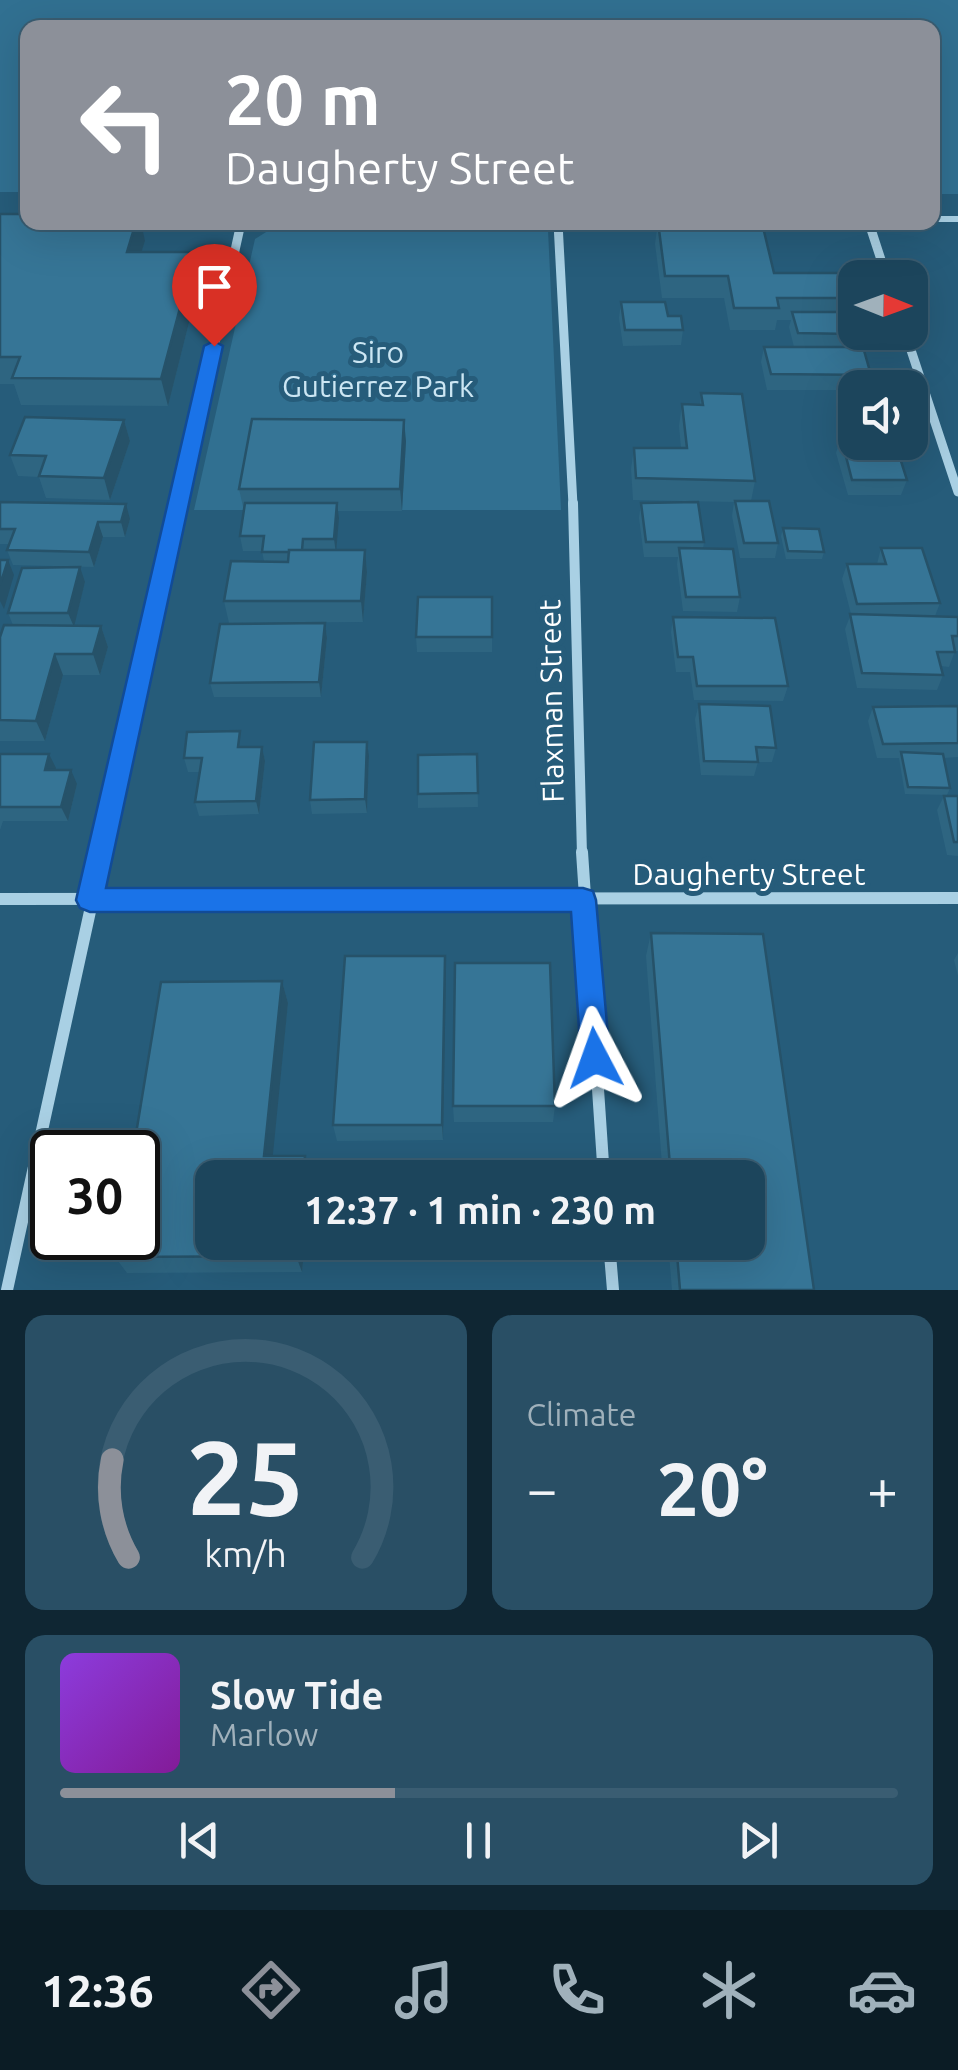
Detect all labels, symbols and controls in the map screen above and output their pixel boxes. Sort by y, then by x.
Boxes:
icon: left [60,60,190,190]
text: 20 m [225,60,381,138]
text: Daugherty Street [225,142,574,193]
pin [172,244,257,347]
icon: arrive [187,259,242,314]
north arrow [838,260,928,350]
map controls [838,260,928,460]
park label: Siro Gutierrez Park [282,335,474,403]
button: sound [838,370,928,460]
street label: Flaxman Street [532,599,570,803]
street label: Daugherty Street [633,857,866,891]
position arrow [543,1006,647,1110]
speed limit sign: 30 [30,1130,160,1260]
text: 12:37 · 1 min · 230 m [304,1189,656,1231]
text: Climate [527,1396,637,1432]
text: 25 [187,1418,304,1535]
text: 20° [657,1446,768,1530]
text: − [527,1458,558,1519]
text: + [867,1458,898,1519]
text: km/h [204,1534,287,1574]
text: Slow Tide [210,1674,383,1716]
text: Marlow [210,1716,318,1752]
icon: previous [172,1813,227,1868]
icon: pause [451,1813,506,1868]
icon: next [731,1813,786,1868]
icon: directions [236,1955,306,2025]
icon: music [389,1955,459,2025]
icon: phone [542,1955,612,2025]
icon: climate [694,1955,764,2025]
icon: car [847,1955,917,2025]
text: 12:36 [41,1965,154,2016]

